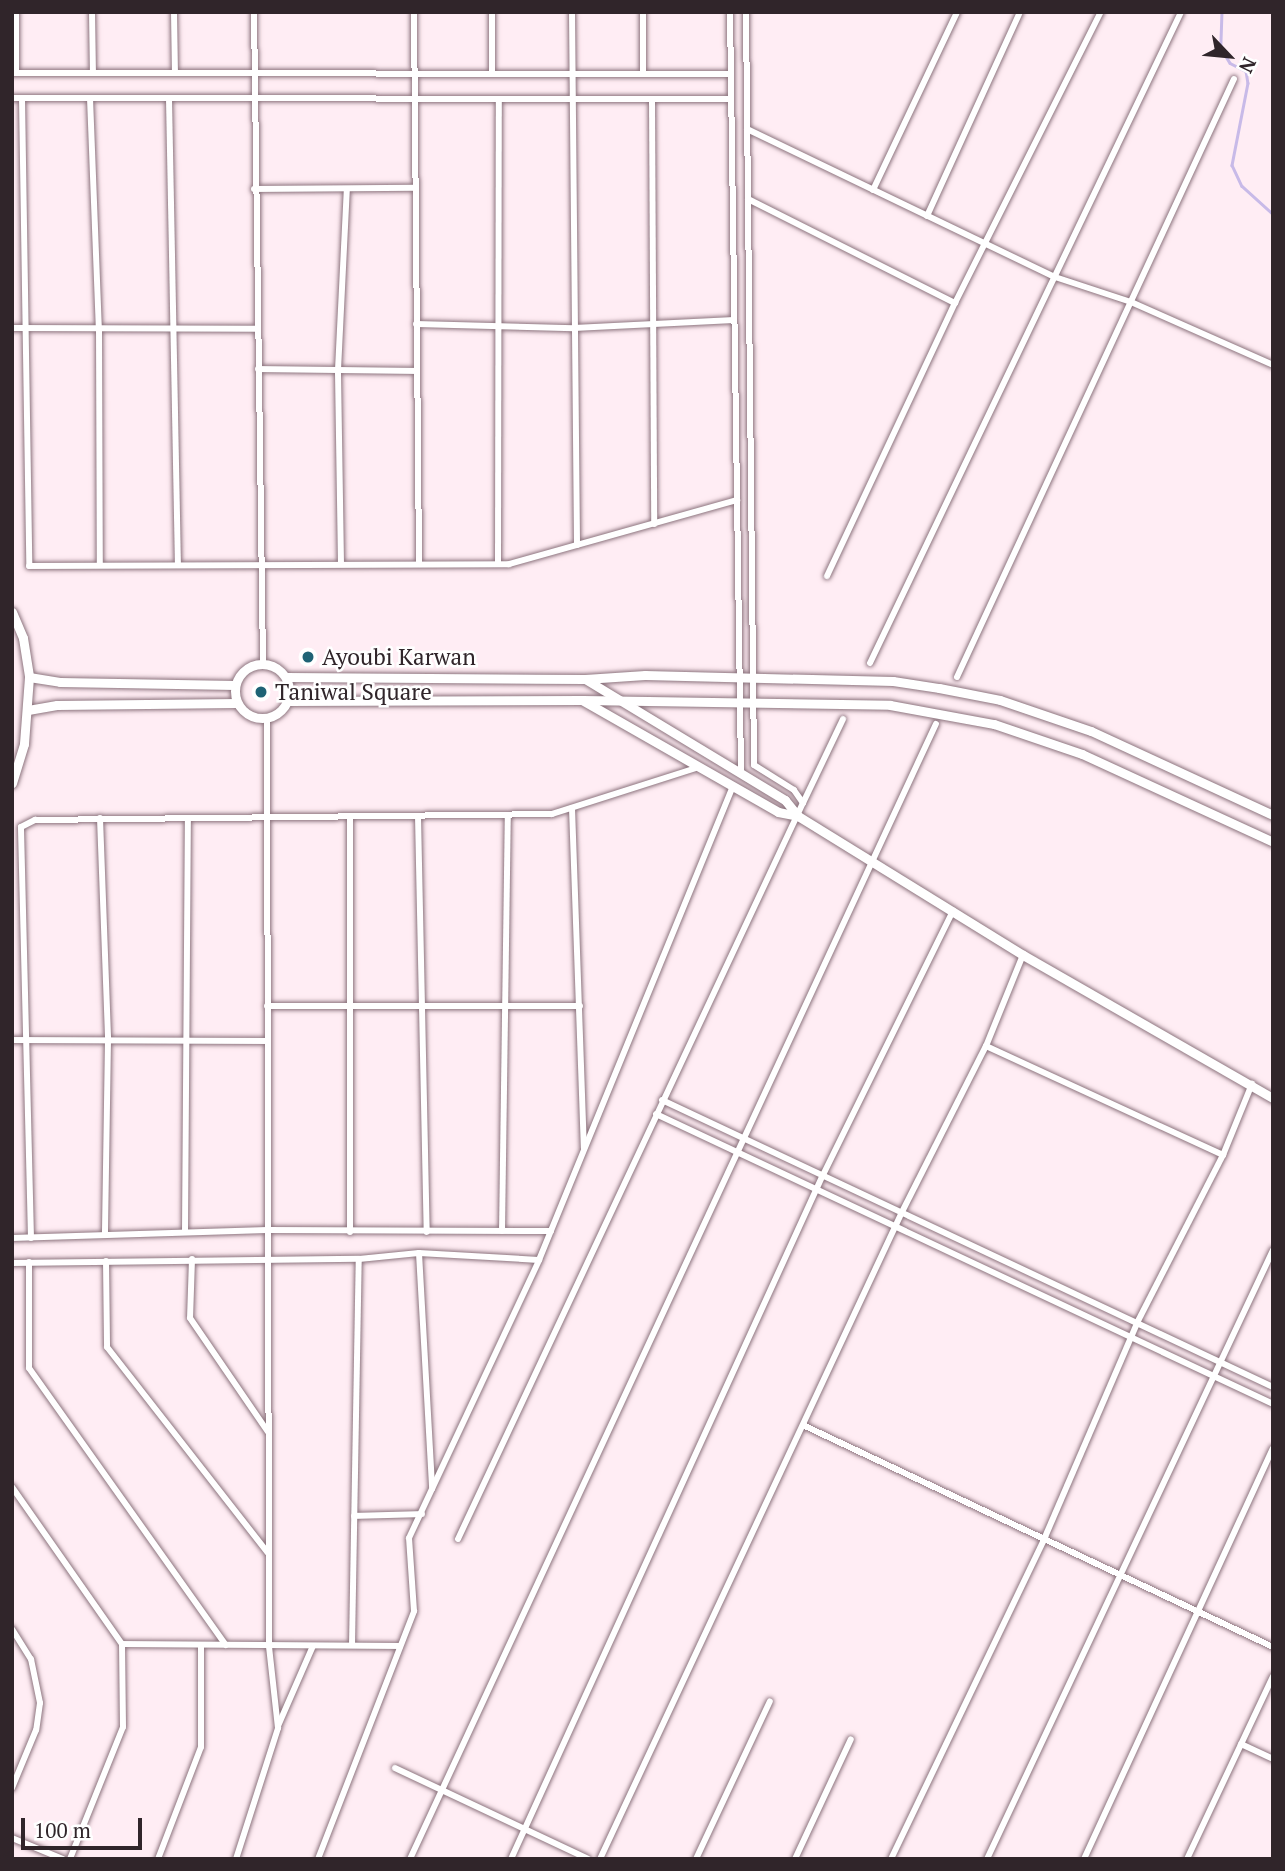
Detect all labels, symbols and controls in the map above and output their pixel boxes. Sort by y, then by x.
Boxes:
north arrow [1194,21,1264,91]
text: N [1234,53,1263,77]
place label: Ayoubi Karwan [322,643,476,671]
marker: Ayoubi Karwan [300,649,316,665]
place label: Taniwal Square [275,678,432,706]
marker: Taniwal Square [253,684,269,700]
scale bar [24,1804,145,1848]
text: 100 m [34,1816,91,1844]

